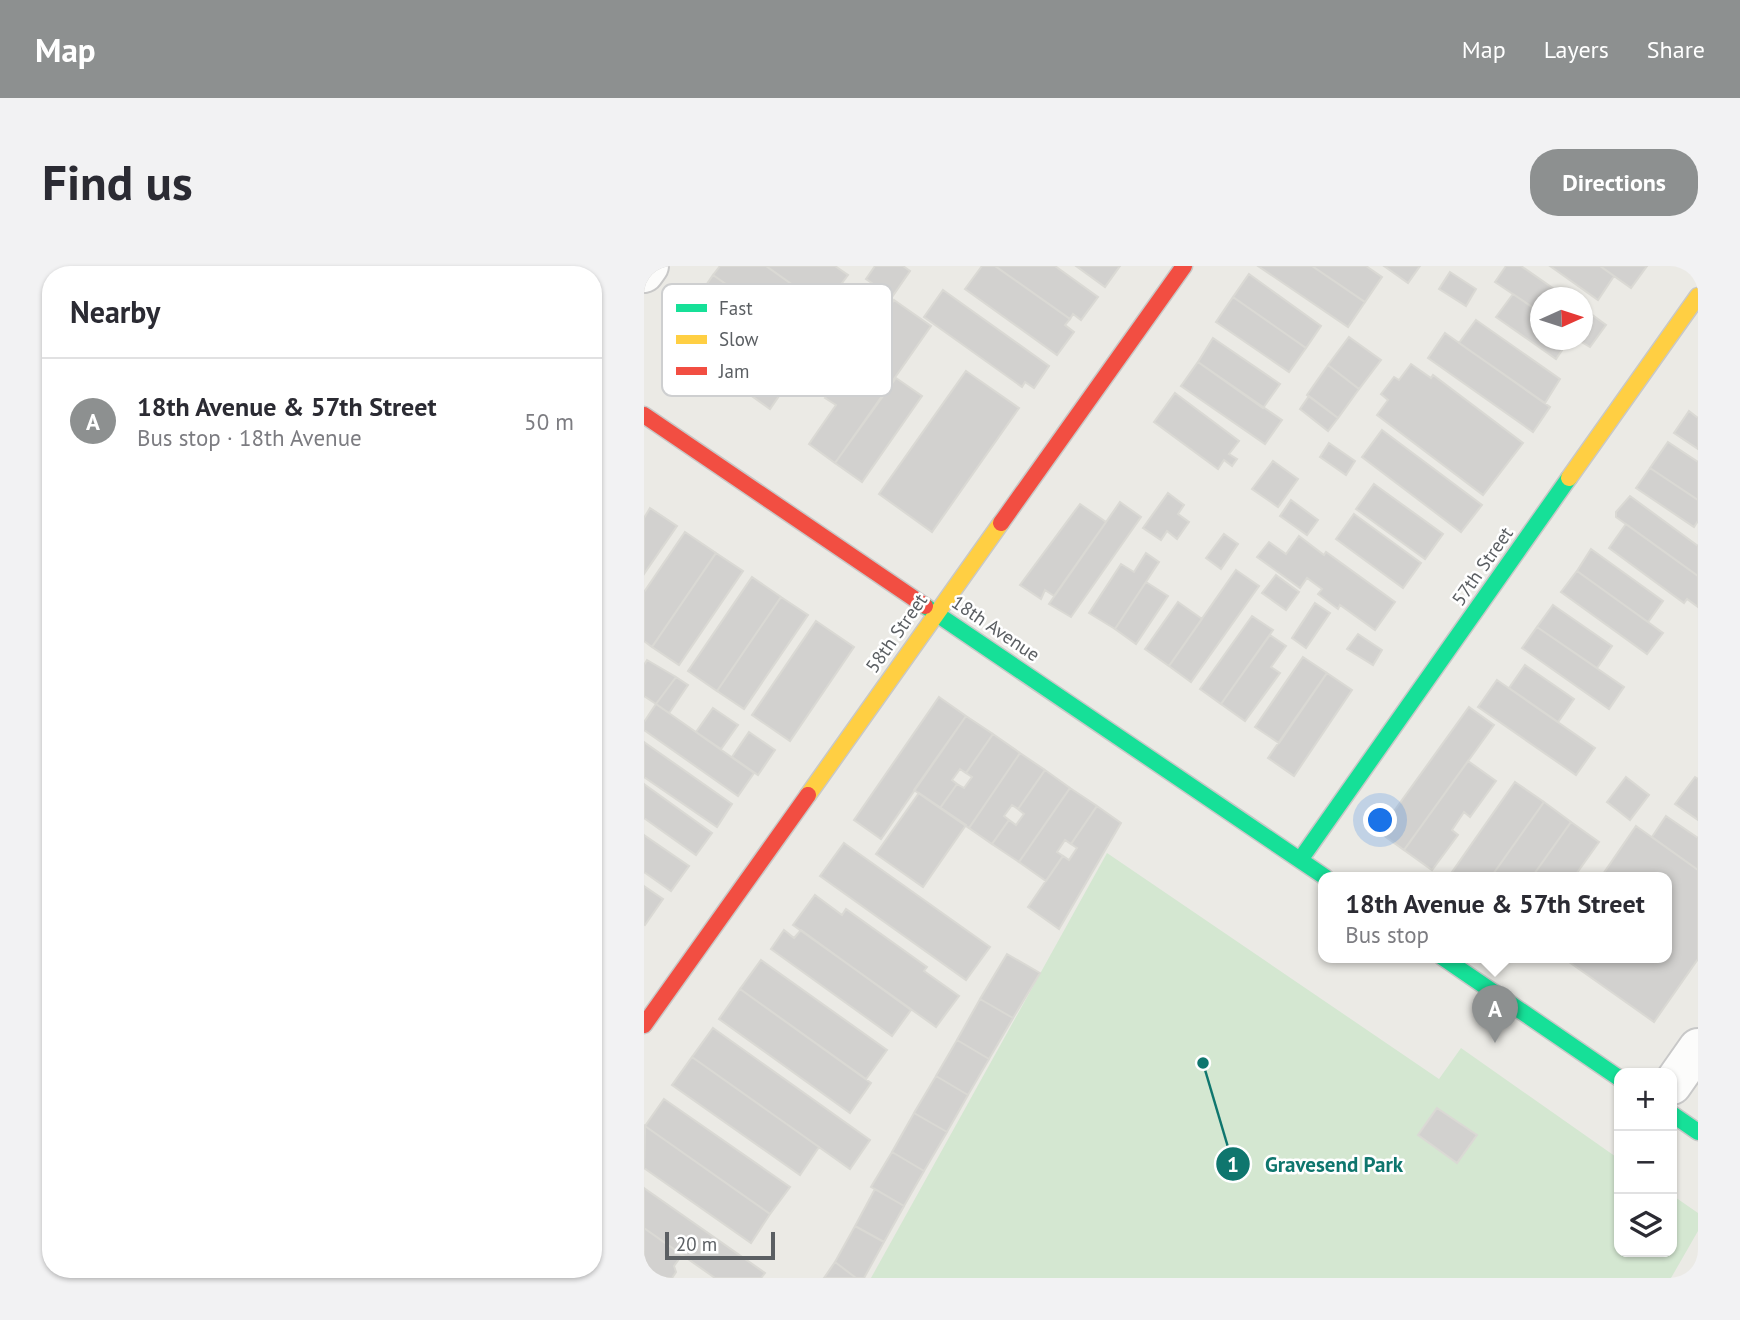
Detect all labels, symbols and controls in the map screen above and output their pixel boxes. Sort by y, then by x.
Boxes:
text: Map [35,28,96,71]
text: Map [1462,34,1506,65]
text: Layers [1544,34,1609,65]
text: Share [1647,34,1705,65]
button: Directions [1530,149,1698,216]
text: Find us [42,150,193,214]
legend [662,284,892,396]
north arrow [1530,287,1593,350]
text: Nearby [70,292,160,331]
text: Fast [719,296,753,320]
text: Slow [719,327,759,351]
text: Jam [718,359,749,383]
text: 18th Avenue & 57th Street [137,390,436,423]
text: A [86,407,100,436]
text: 50 m [524,407,574,436]
text: Bus stop · 18th Avenue [137,423,362,452]
street label: 57th Street [1446,522,1518,610]
street label: 58th Street [860,588,932,677]
street label: 18th Avenue [947,590,1045,666]
your location [1363,803,1397,837]
popup [1318,872,1672,963]
text: 18th Avenue & 57th Street [1345,887,1645,920]
text: Bus stop [1345,920,1429,949]
pin: A [1472,985,1518,1043]
map controls [1614,1068,1677,1257]
button: + [1614,1068,1677,1131]
button: − [1614,1131,1677,1194]
callout: Gravesend Park [1216,1143,1417,1185]
text: 1 [1227,1151,1239,1178]
text: Gravesend Park [1265,1151,1404,1178]
button: layers [1614,1194,1677,1257]
scale bar [665,1229,775,1261]
text: 20 m [676,1232,717,1256]

